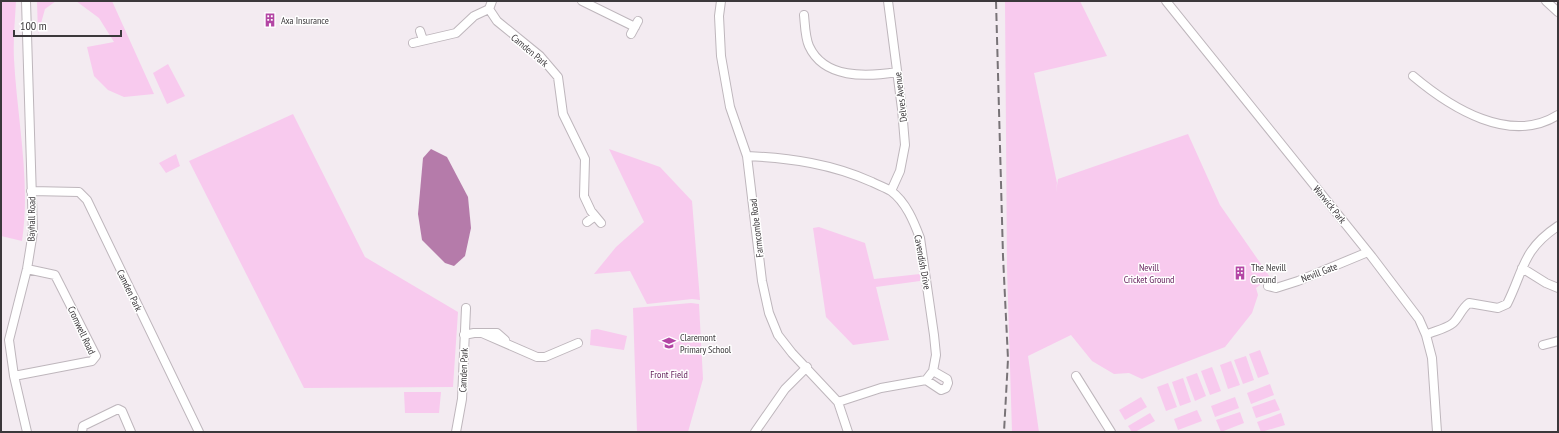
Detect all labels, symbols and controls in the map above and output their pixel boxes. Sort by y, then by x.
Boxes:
scale bar [14,12,121,38]
building icon: Axa Insurance [262,12,278,28]
place label: Axa Insurance [281,14,329,27]
text: 100 m [20,18,47,33]
street label: Camden Park [508,31,551,70]
street label: Delves Avenue [891,71,910,123]
street label: Warwick Park [1310,183,1349,226]
street label: Bayhall Road [25,197,38,241]
street label: Farmcombe Road [746,198,767,258]
street label: Cavendish Drive [911,234,934,291]
street label: Nevill Gate [1299,260,1339,285]
park label: Nevill Cricket Ground [1124,261,1174,286]
place label: The Nevill Ground [1251,261,1287,286]
building icon: The Nevill Ground [1232,265,1248,281]
street label: Camden Park [114,267,145,313]
street label: Cromwell Road [65,304,98,356]
place label: Claremont Primary School [680,331,732,356]
school or university icon: Claremont Primary School [661,335,677,351]
street label: Camden Park [456,347,471,393]
park label: Front Field [650,368,688,381]

